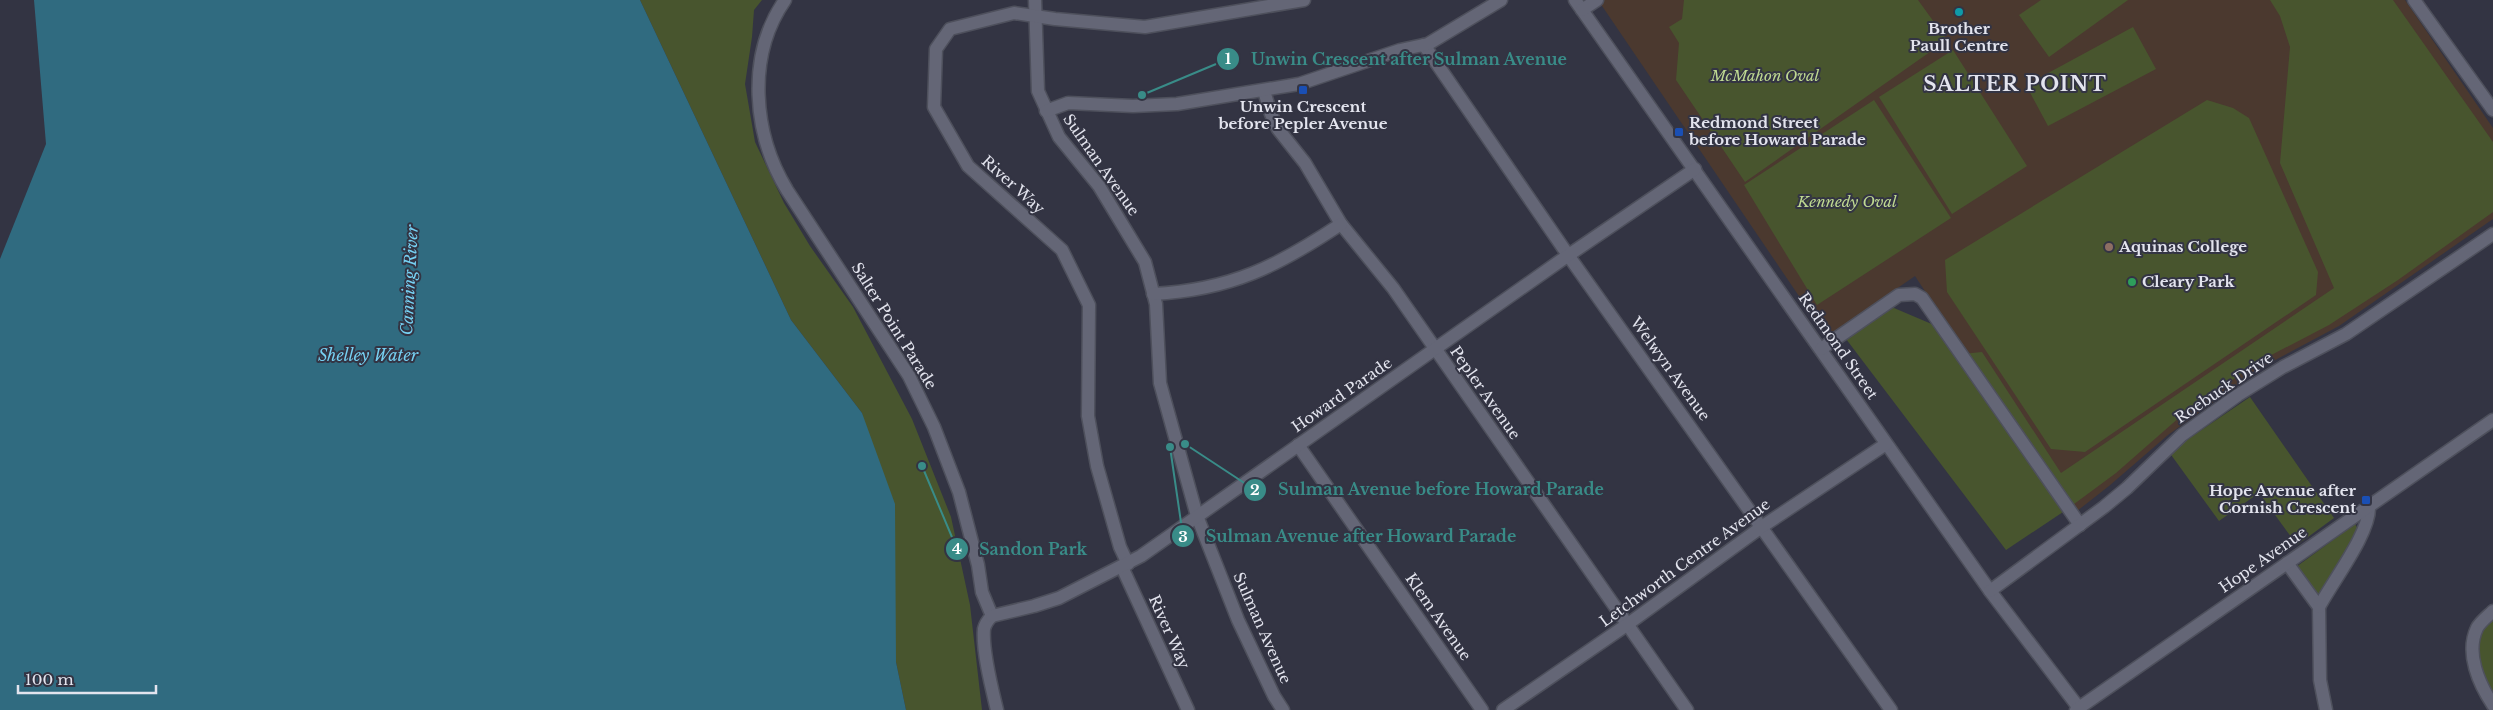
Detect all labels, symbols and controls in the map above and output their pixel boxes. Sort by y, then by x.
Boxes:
marker: Brother Paull Centre [1953,6,1965,18]
place label: Brother Paull Centre [1910,19,2008,55]
callout: Unwin Crescent after Sulman Avenue [1216,44,1577,75]
text: 1 [1225,49,1232,68]
text: Unwin Crescent after Sulman Avenue [1251,49,1567,69]
park label: McMahon Oval [1710,66,1820,85]
district label: SALTER POINT [1923,72,2107,96]
marker: Unwin Crescent before Pepler Avenue [1297,84,1309,96]
place label: Unwin Crescent before Pepler Avenue [1217,97,1388,133]
street label: Sulman Avenue [1059,110,1144,219]
place label: Redmond Street before Howard Parade [1688,113,1866,149]
marker: Redmond Street before Howard Parade [1673,126,1685,138]
street label: River Way [978,151,1049,218]
park label: Kennedy Oval [1796,192,1897,211]
water label: Canning River [396,224,422,336]
place label: Aquinas College [2118,237,2247,256]
marker: Aquinas College [2103,241,2115,253]
street label: Salter Point Parade [848,259,941,393]
place label: Cleary Park [2142,272,2235,291]
marker: Cleary Park [2126,276,2138,288]
street label: Redmond Street [1794,289,1883,403]
street label: Welwyn Avenue [1626,312,1714,424]
street label: Pepler Avenue [1446,342,1525,443]
water label: Shelley Water [318,345,419,365]
street label: Roebuck Drive [2171,348,2276,427]
street label: Howard Parade [1288,353,1395,436]
callout: Sulman Avenue before Howard Parade [1242,474,1614,505]
text: Sulman Avenue before Howard Parade [1278,479,1604,499]
text: 2 [1250,480,1260,499]
place label: Hope Avenue after Cornish Crescent [2209,481,2357,517]
street label: Letchworth Centre Avenue [1596,494,1774,631]
marker: Hope Avenue after Cornish Crescent [2360,494,2372,506]
callout: Sulman Avenue after Howard Parade [1171,521,1527,552]
street label: Hope Avenue [2215,522,2310,597]
text: Sulman Avenue after Howard Parade [1206,526,1516,546]
text: 3 [1178,527,1188,546]
callout: Sandon Park [944,534,1097,565]
text: 4 [952,539,962,558]
text: Sandon Park [979,539,1087,559]
street label: Sulman Avenue [1229,569,1296,687]
street label: Klem Avenue [1401,569,1475,664]
street label: River Way [1145,592,1194,672]
scale bar [18,662,155,694]
text: 100 m [25,670,74,689]

